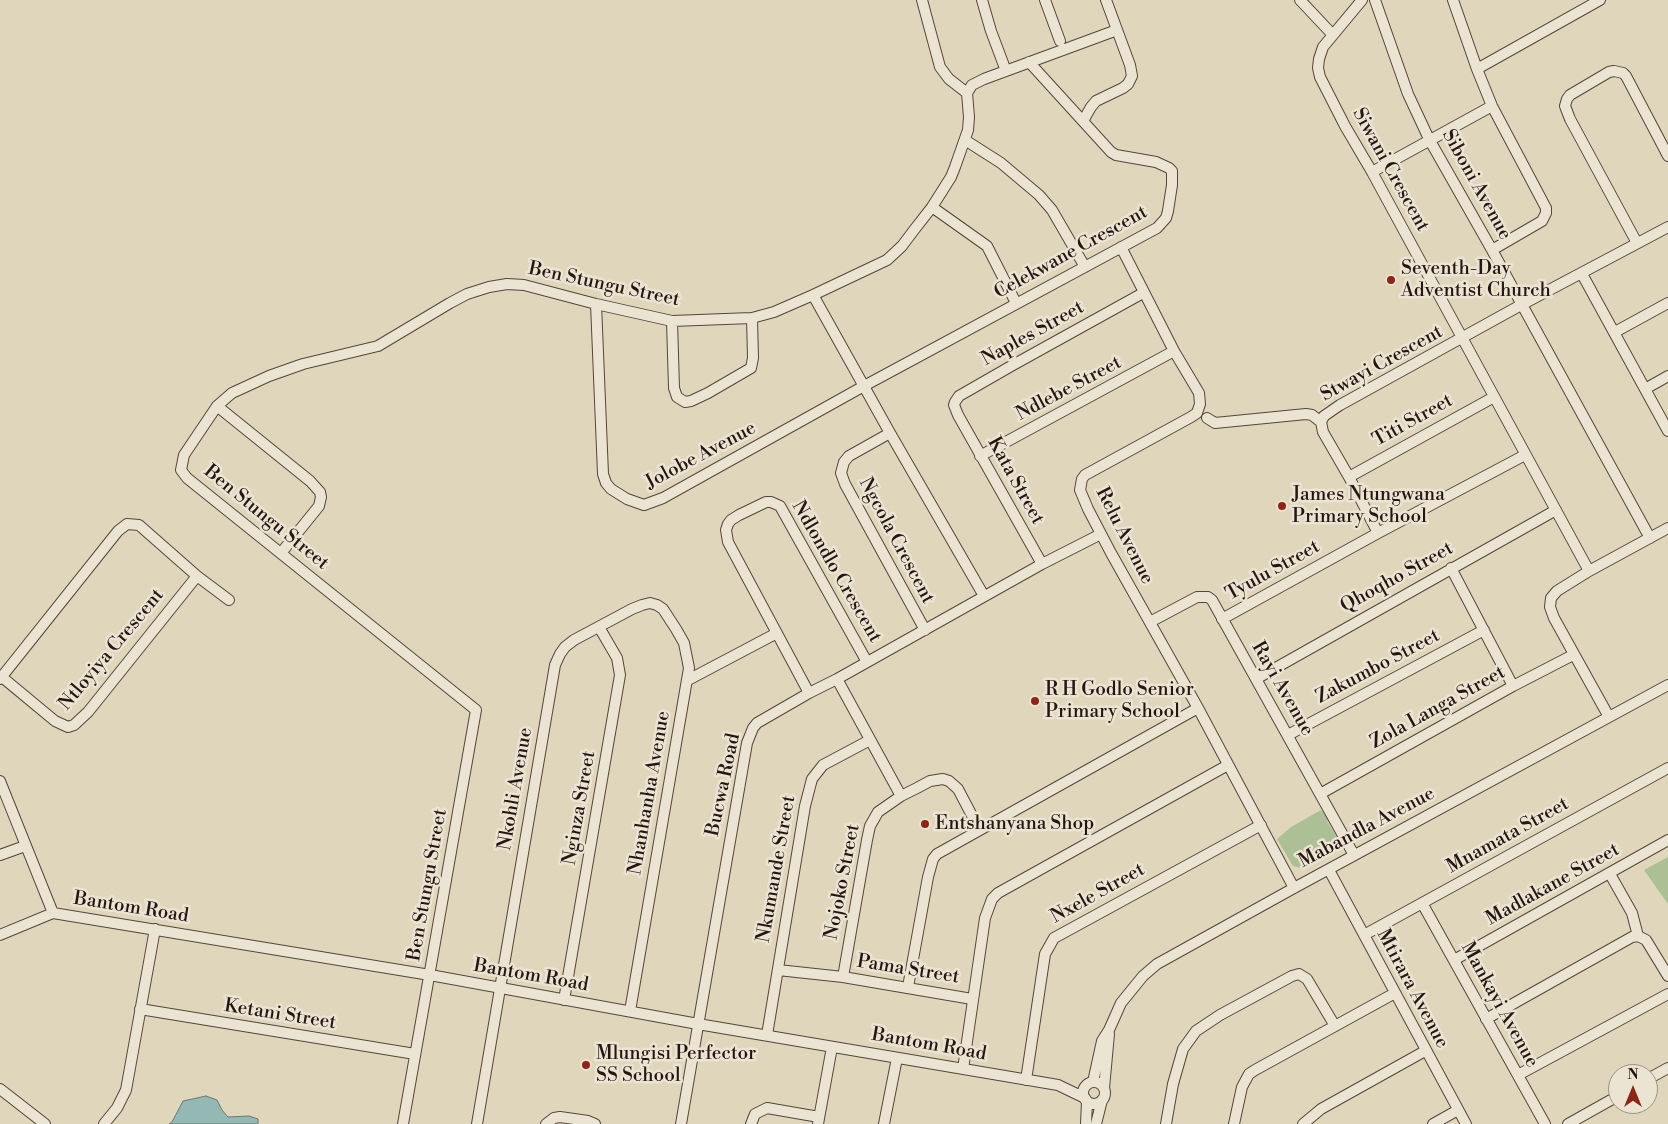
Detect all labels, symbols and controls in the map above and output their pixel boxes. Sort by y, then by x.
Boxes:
street label: Siwani Crescent [1347,104,1433,236]
street label: Siboni Avenue [1436,126,1516,244]
street label: Celekwane Crescent [990,201,1152,305]
street label: Ben Stungu Street [526,258,682,312]
place label: Seventh-Day Adventist Church [1401,258,1551,302]
marker: Seventh-Day Adventist Church [1385,274,1397,286]
street label: Naples Street [978,297,1088,371]
street label: Stwayi Crescent [1317,321,1447,407]
street label: Ndlebe Street [1012,352,1126,426]
street label: Titi Street [1369,390,1457,452]
street label: Jolobe Avenue [642,417,760,495]
street label: Kata Street [982,433,1048,529]
street label: Ben Stungu Street [199,461,333,575]
street label: Ngcola Crescent [853,474,939,608]
street label: Relu Avenue [1090,484,1158,588]
place label: James Ntungwana Primary School [1292,484,1445,528]
street label: Ndlondlo Crescent [786,497,886,647]
marker: James Ntungwana Primary School [1276,500,1288,512]
street label: Tyulu Street [1222,536,1324,606]
street label: Qhoqho Street [1337,538,1457,618]
street label: Ntloyiya Crescent [55,585,169,715]
street label: Zakumbo Street [1312,625,1444,709]
street label: Rayi Avenue [1246,638,1318,740]
street label: Zola Langa Street [1367,662,1509,754]
place label: R H Godlo Senior Primary School [1045,679,1194,723]
marker: R H Godlo Senior Primary School [1029,695,1041,707]
street label: Nhanhanha Avenue [624,709,676,877]
street label: Nkohli Avenue [494,726,538,852]
street label: Bucwa Road [702,731,746,839]
street label: Nginza Street [559,749,601,867]
street label: Mabandla Avenue [1295,783,1439,873]
street label: Mnamata Street [1443,793,1573,879]
street label: Nkumande Street [753,794,801,944]
street label: Ben Stungu Street [403,807,453,963]
place label: Entshanyana Shop [935,813,1094,835]
marker: Entshanyana Shop [919,818,931,830]
street label: Nojoko Street [821,822,865,942]
street label: Madlakane Street [1482,839,1624,931]
street label: Nxele Street [1047,859,1149,929]
street label: Bantom Road [72,888,190,928]
street label: Mtirara Avenue [1371,925,1453,1053]
street label: Mankayi Avenue [1455,938,1543,1072]
street label: Pama Street [855,951,961,989]
street label: Bantom Road [472,955,590,997]
street label: Ketani Street [222,995,338,1035]
street label: Bantom Road [870,1024,988,1066]
place label: Mlungisi Perfector SS School [596,1043,756,1087]
marker: Mlungisi Perfector SS School [580,1059,592,1071]
north arrow [1608,1064,1658,1114]
text: N [1627,1066,1639,1084]

